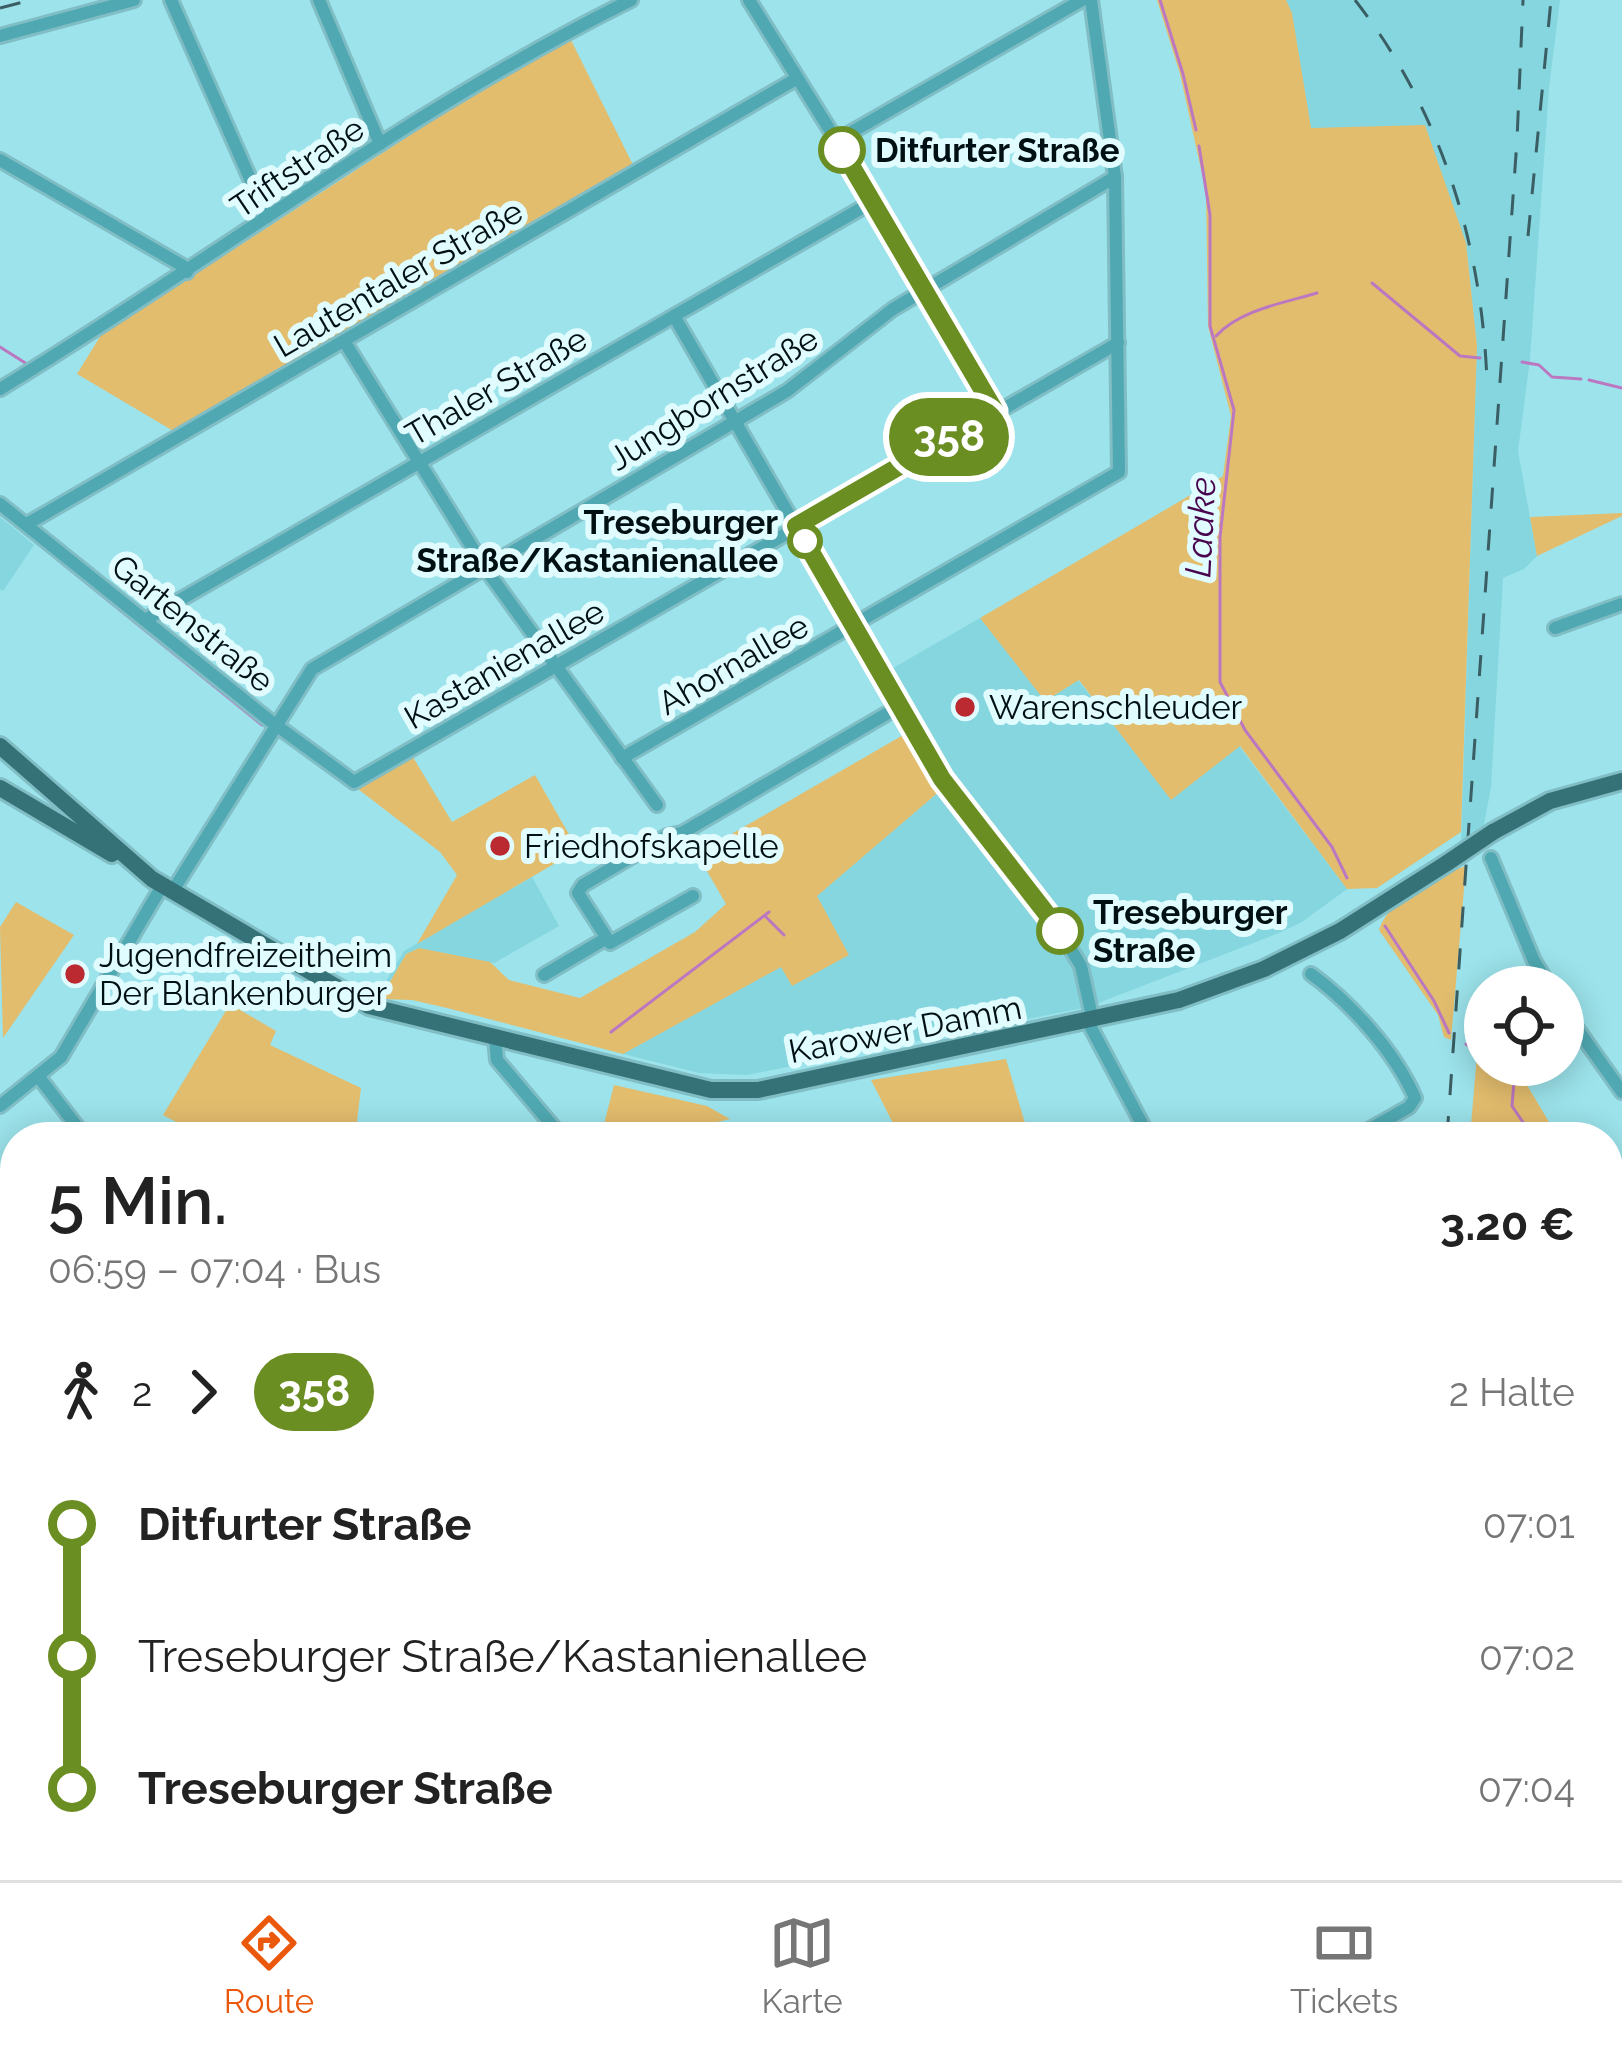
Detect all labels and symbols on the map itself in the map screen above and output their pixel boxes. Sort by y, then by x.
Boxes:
street label: Triftstraße [223,109,371,226]
marker: Ditfurter Straße [820,128,864,172]
place label: Ditfurter Straße [875,131,1120,170]
street label: Lautentaler Straße [267,191,529,365]
street label: Jungbornstraße [601,318,825,479]
street label: Thaler Straße [399,319,594,454]
line badge: 358 [880,398,1018,476]
water label: Laake [1176,476,1224,578]
place label: Treseburger Straße/Kastanienallee [416,503,778,580]
marker: Treseburger Straße/Kastanienallee [789,525,821,557]
street label: Gartenstraße [104,546,281,700]
street label: Kastanienallee [398,592,611,737]
street label: Ahornallee [651,606,815,723]
place label: Warenschleuder [989,688,1243,727]
marker: Warenschleuder [952,694,978,720]
place label: Friedhofskapelle [524,827,779,866]
marker: Friedhofskapelle [487,833,513,859]
place label: Treseburger Straße [1093,893,1288,970]
marker: Treseburger Straße [1038,909,1082,953]
place label: Jugendfreizeitheim Der Blankenburger [99,936,392,1013]
marker: Jugendfreizeitheim Der Blankenburger [62,961,88,987]
street label: Karower Damm [785,988,1025,1071]

